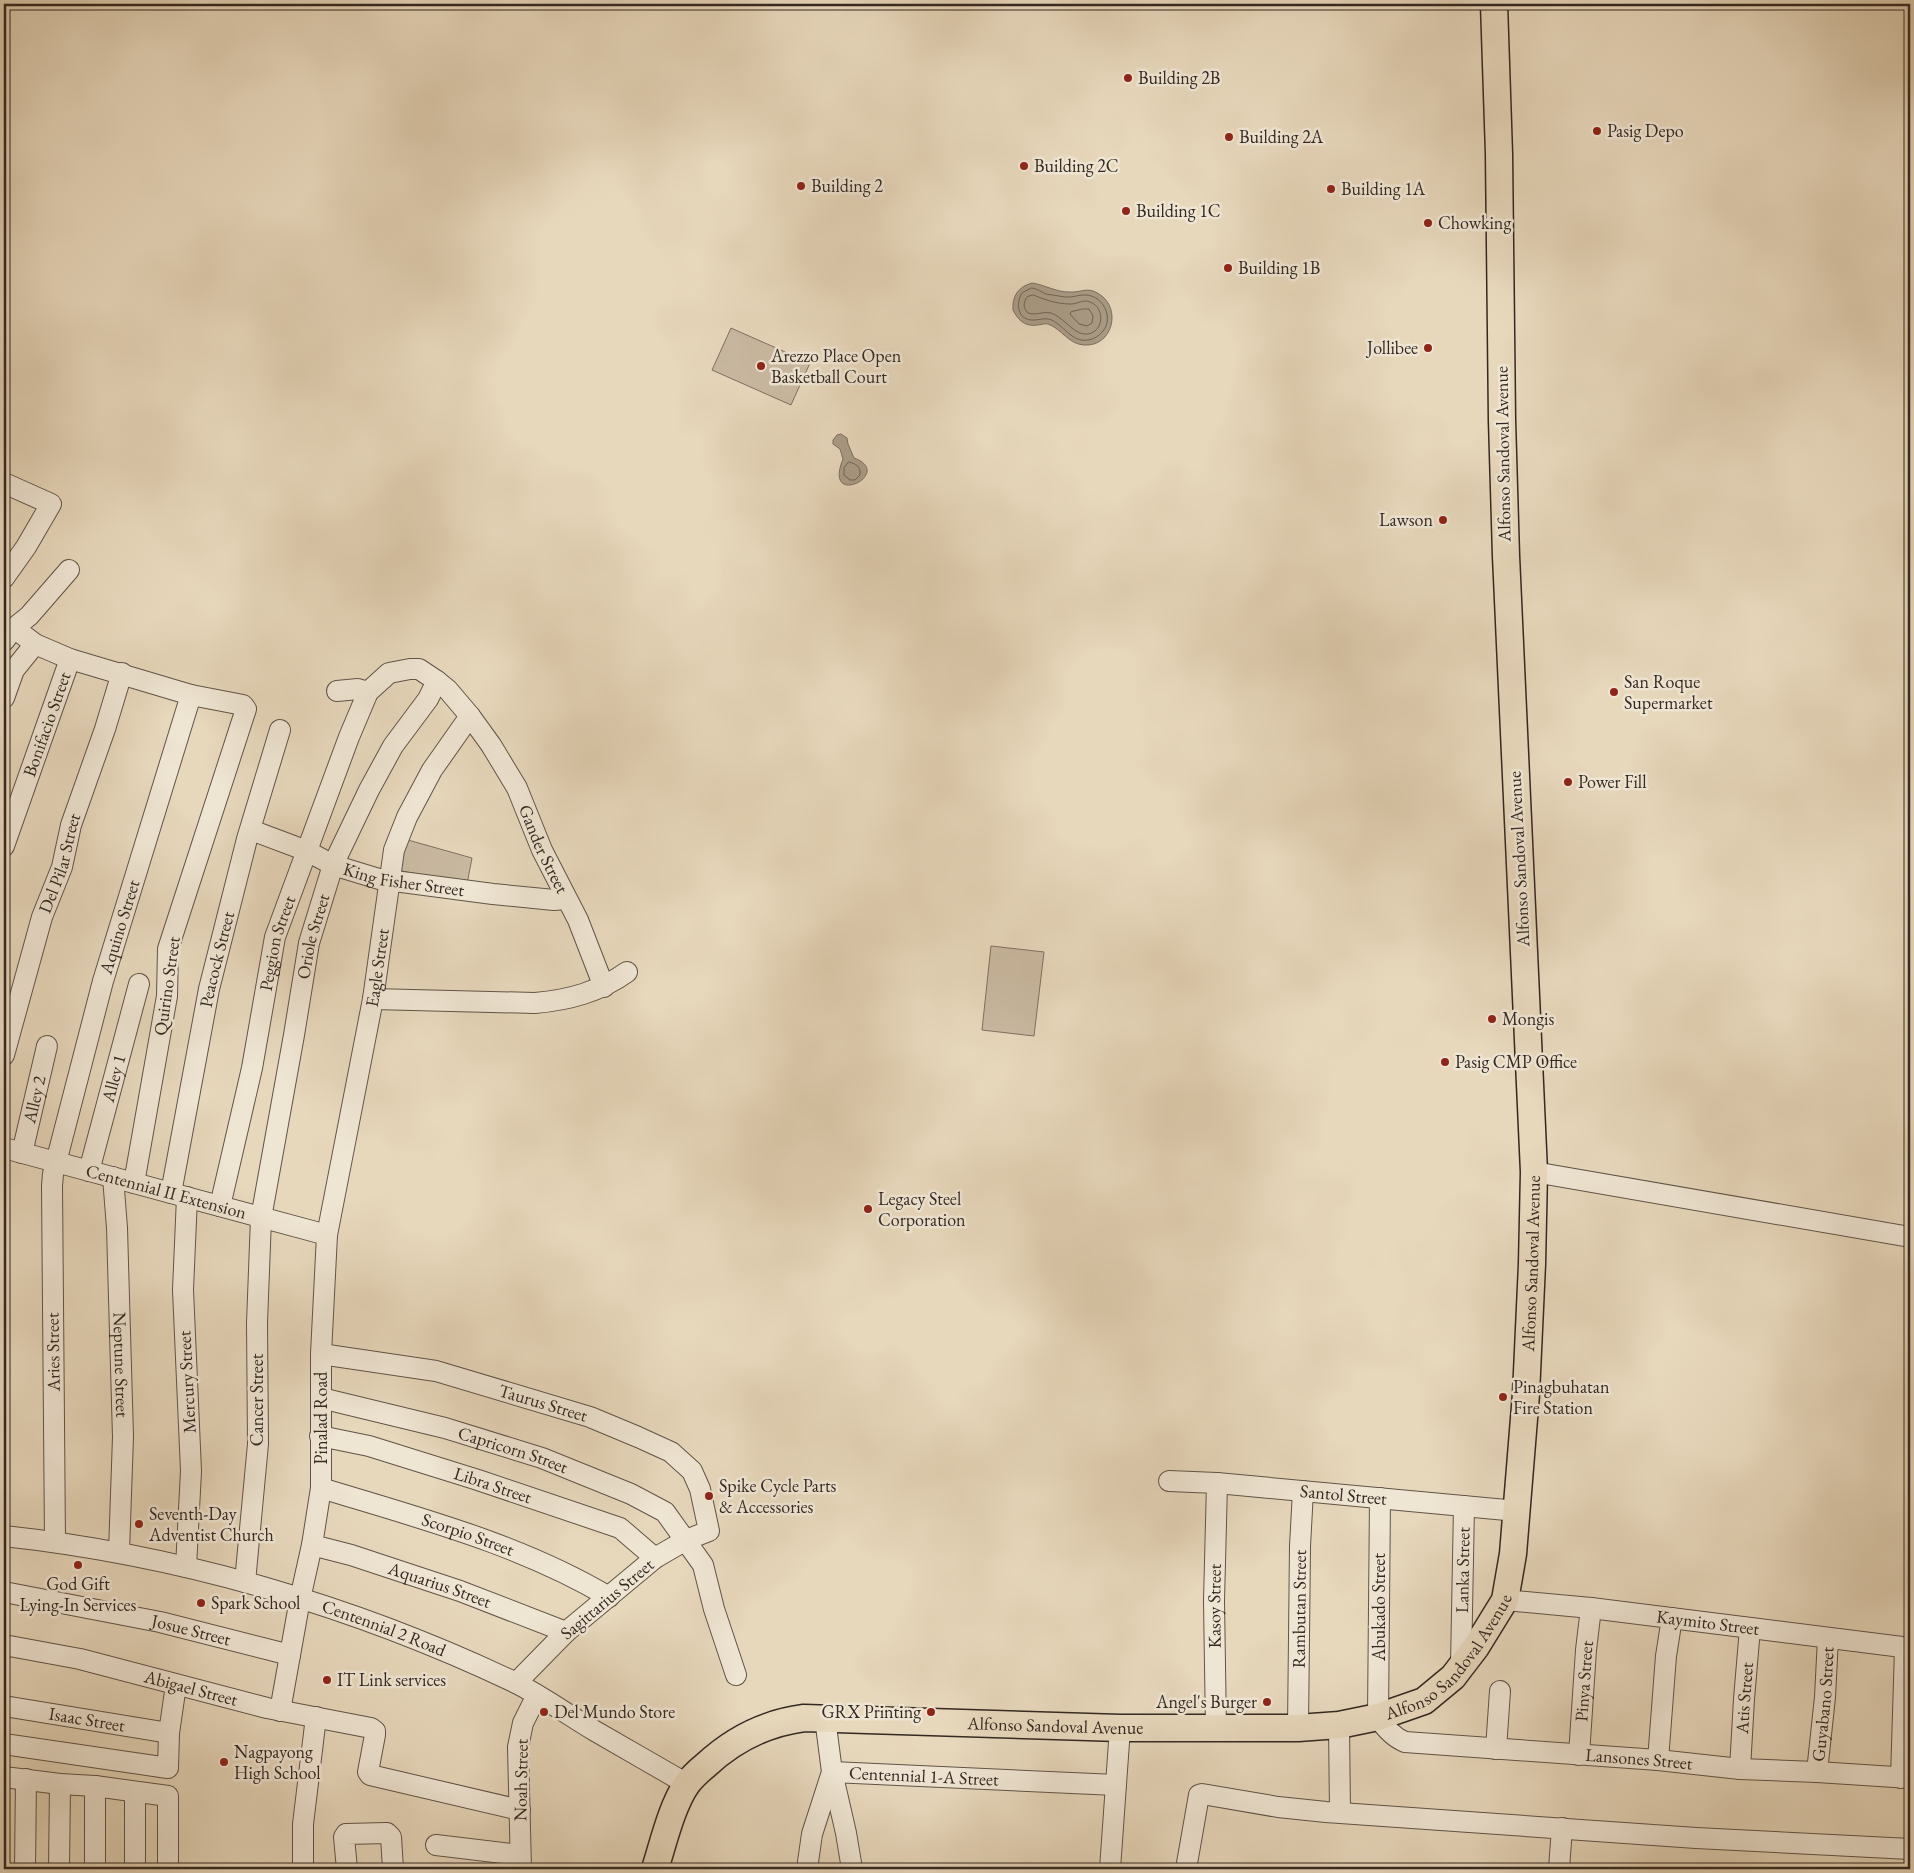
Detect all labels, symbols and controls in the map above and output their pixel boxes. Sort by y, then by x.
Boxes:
place label: Building 2B [1138,66,1220,89]
marker: Building 2B [1122,72,1134,84]
place label: Pasig Depo [1607,119,1684,142]
place label: Building 2A [1239,125,1324,148]
marker: Pasig Depo [1591,125,1603,137]
marker: Building 2A [1223,131,1235,143]
place label: Building 2C [1034,154,1119,177]
marker: Building 2C [1018,160,1030,172]
place label: Building 2 [811,174,883,197]
place label: Building 1A [1341,177,1426,200]
marker: Building 2 [795,180,807,192]
marker: Building 1A [1325,183,1337,195]
place label: Building 1C [1136,199,1221,222]
marker: Building 1C [1120,205,1132,217]
place label: Chowking [1438,211,1511,234]
marker: Chowking [1422,217,1434,229]
place label: Building 1B [1238,256,1320,279]
marker: Building 1B [1222,262,1234,274]
place label: Jollibee [1365,336,1418,359]
marker: Jollibee [1422,342,1434,354]
place label: Arezzo Place Open Basketball Court [770,344,902,388]
marker: Arezzo Place Open Basketball Court [755,360,767,372]
street label: Alfonso Sandoval Avenue [1489,366,1516,543]
place label: Lawson [1379,508,1433,531]
marker: Lawson [1437,514,1449,526]
street label: Bonifacio Street [17,668,76,780]
place label: San Roque Supermarket [1624,670,1713,714]
marker: San Roque Supermarket [1608,686,1620,698]
place label: Power Fill [1578,770,1646,793]
street label: Alfonso Sandoval Avenue [1502,771,1535,948]
marker: Power Fill [1562,776,1574,788]
street label: Gander Street [514,801,574,897]
street label: Del Pilar Street [33,809,85,916]
street label: King Fisher Street [341,857,466,901]
street label: Aquino Street [94,877,145,978]
street label: Oriole Street [291,891,335,981]
street label: Peggion Street [254,892,300,993]
street label: Peacock Street [194,909,239,1009]
street label: Eagle Street [360,926,394,1009]
street label: Quirino Street [148,935,185,1037]
place label: Mongis [1502,1007,1555,1030]
marker: Mongis [1486,1013,1498,1025]
place label: Pasig CMP Office [1455,1050,1577,1073]
street label: Alley 1 [96,1052,131,1105]
marker: Pasig CMP Office [1439,1056,1451,1068]
street label: Alley 2 [17,1073,51,1126]
street label: Centennial II Extension [84,1159,250,1224]
street label: Alfonso Sandoval Avenue [1516,1175,1545,1353]
place label: Legacy Steel Corporation [878,1187,966,1231]
marker: Legacy Steel Corporation [862,1203,874,1215]
street label: Aries Street [40,1312,65,1393]
street label: Neptune Street [108,1312,134,1418]
street label: Mercury Street [172,1330,201,1434]
street label: Cancer Street [245,1353,268,1446]
street label: Pinalad Road [309,1371,332,1464]
place label: Pinagbuhatan Fire Station [1513,1375,1610,1419]
street label: Taurus Street [496,1378,591,1427]
marker: Pinagbuhatan Fire Station [1497,1391,1509,1403]
street label: Capricorn Street [455,1421,572,1478]
street label: Libra Street [451,1461,535,1509]
place label: Spike Cycle Parts & Accessories [719,1474,837,1518]
street label: Santol Street [1299,1479,1388,1510]
marker: Spike Cycle Parts & Accessories [703,1490,715,1502]
place label: Seventh-Day Adventist Church [148,1502,274,1546]
street label: Scorpio Street [419,1507,518,1561]
marker: Seventh-Day Adventist Church [133,1518,145,1530]
street label: Lanka Street [1450,1526,1475,1613]
street label: Rambutan Street [1287,1549,1311,1668]
street label: Sagittarius Street [555,1553,658,1644]
street label: Abukado Street [1367,1553,1390,1662]
street label: Aquarius Street [385,1556,495,1613]
marker: God Gift Lying-In Services [72,1559,84,1571]
street label: Kasoy Street [1202,1563,1226,1649]
place label: God Gift Lying-In Services [20,1572,137,1616]
place label: Spark School [211,1591,300,1614]
street label: Alfonso Sandoval Avenue [1381,1593,1517,1725]
street label: Centennial 2 Road [319,1594,450,1662]
marker: Spark School [195,1597,207,1609]
street label: Kaymito Street [1655,1604,1761,1640]
street label: Josue Street [148,1608,233,1651]
street label: Pinya Street [1569,1639,1598,1722]
street label: Guyabano Street [1806,1646,1839,1763]
street label: Atis Street [1730,1661,1758,1735]
street label: Abigael Street [141,1664,241,1711]
place label: IT Link services [337,1668,446,1691]
marker: IT Link services [321,1674,333,1686]
place label: Angel's Burger [1155,1690,1257,1713]
marker: Angel's Burger [1261,1696,1273,1708]
place label: Del Mundo Store [554,1700,675,1723]
place label: GRX Printing [821,1700,921,1723]
street label: Isaac Street [47,1702,127,1737]
marker: Del Mundo Store [538,1706,550,1718]
marker: GRX Printing [925,1706,937,1718]
street label: Alfonso Sandoval Avenue [966,1711,1143,1739]
street label: Noah Street [508,1738,533,1821]
place label: Nagpayong High School [234,1740,321,1784]
street label: Lansones Street [1585,1743,1694,1775]
marker: Nagpayong High School [218,1756,230,1768]
street label: Centennial 1-A Street [848,1761,1000,1791]

